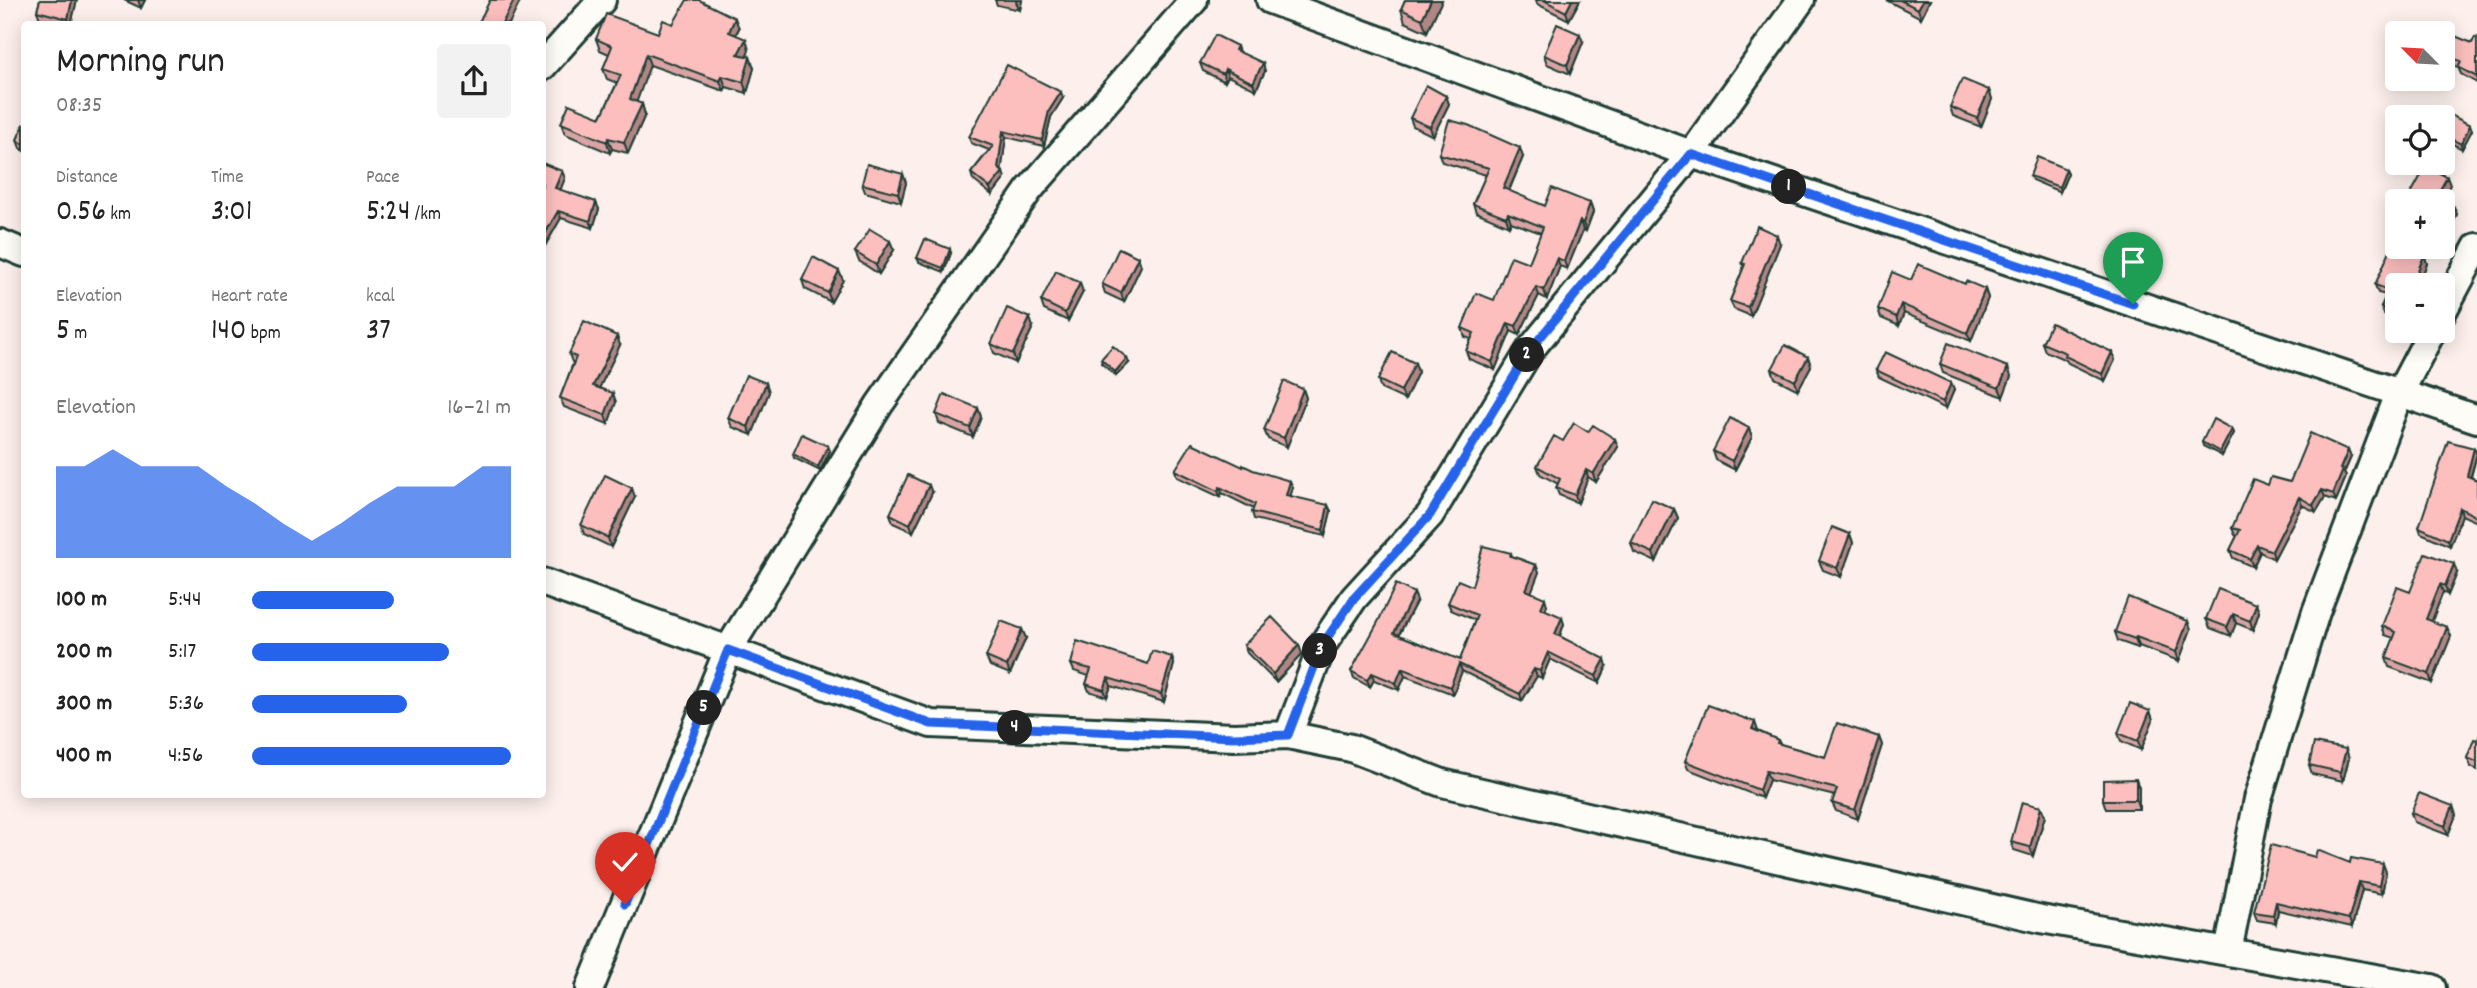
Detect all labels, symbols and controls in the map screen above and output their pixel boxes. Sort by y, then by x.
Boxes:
north arrow [2385,21,2455,91]
map controls [2385,21,2455,343]
text: Morning run [56,36,225,91]
button: share [437,44,511,118]
text: 08:35 [56,90,102,123]
button: locate [2385,105,2455,175]
text: Distance [56,165,118,192]
text: Time [211,165,244,192]
text: Pace [366,165,400,192]
pin: 1 [1772,170,1806,204]
text: 1 [1786,173,1791,200]
button: + [2385,189,2455,259]
text: 0.56 [56,192,106,235]
text: 3:01 [211,192,252,235]
text: 5:24 [366,192,410,235]
text: km [106,202,131,229]
text: /km [410,202,441,229]
pin [2103,232,2163,304]
icon: arrive [2114,243,2152,281]
button: − [2385,273,2455,343]
text: Elevation [56,284,122,311]
text: Heart rate [211,284,288,311]
text: kcal [366,284,395,311]
text: 5 [56,311,70,354]
text: 140 [211,311,246,354]
text: 37 [366,311,391,354]
text: m [70,321,87,348]
text: bpm [246,321,281,348]
pin: 2 [1510,338,1544,372]
text: 2 [1522,341,1531,368]
text: Elevation [56,392,136,425]
text: 16–21 m [447,392,511,425]
text: 100 m [56,584,107,617]
text: 5:44 [168,584,202,617]
pin: 3 [1302,634,1338,668]
text: 200 m [56,636,112,669]
text: 5:17 [168,636,196,669]
text: 3 [1315,637,1324,664]
text: 300 m [56,688,112,721]
text: 5:36 [168,688,204,721]
pin: 5 [686,690,722,726]
text: 5 [699,694,708,721]
pin: 4 [998,710,1032,746]
text: 4 [1011,714,1018,741]
text: 400 m [56,740,112,773]
text: 4:56 [168,740,203,773]
pin [595,832,655,904]
icon: check [606,843,644,881]

